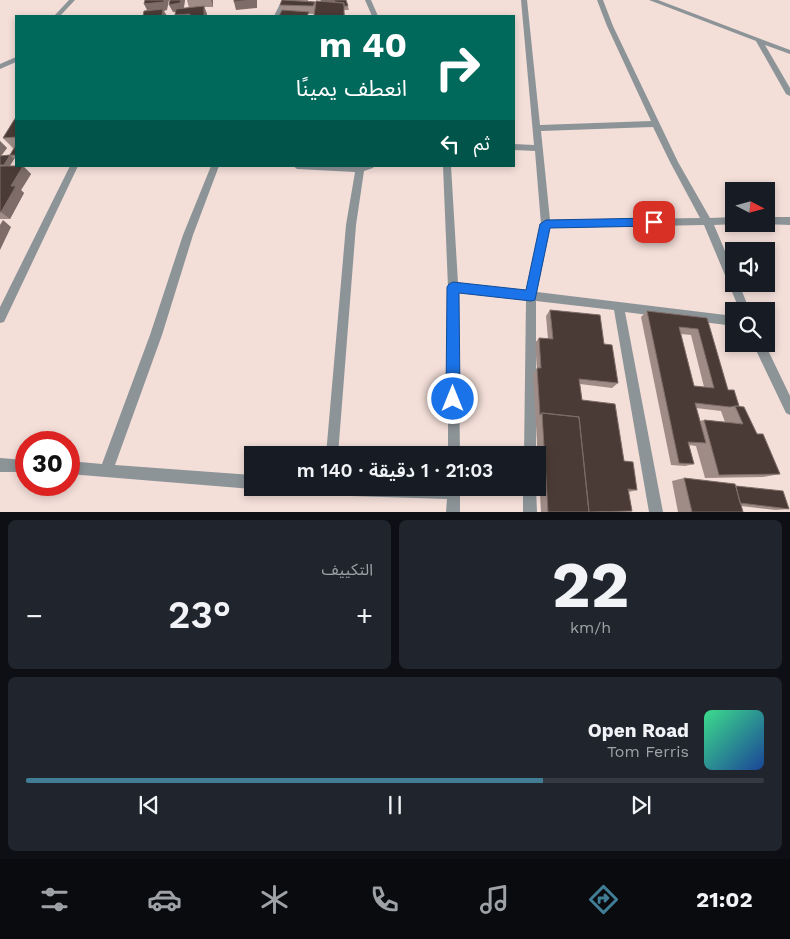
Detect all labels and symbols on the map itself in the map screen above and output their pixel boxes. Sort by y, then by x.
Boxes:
north arrow [725,182,775,232]
pin [633,201,675,243]
position arrow [426,372,478,424]
speed limit sign: 30 [15,431,80,496]

